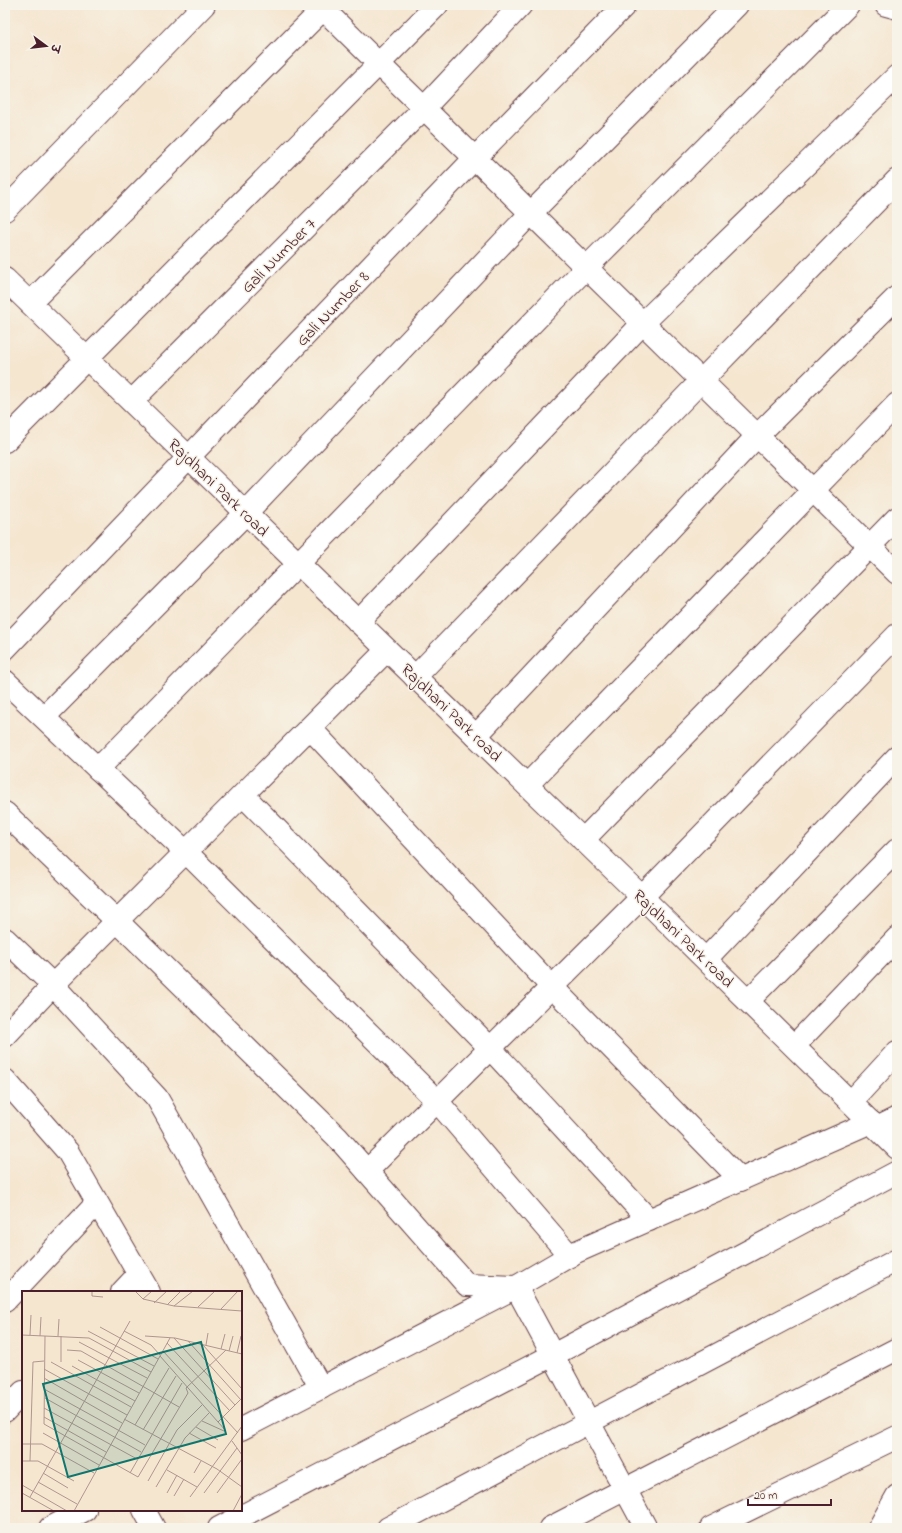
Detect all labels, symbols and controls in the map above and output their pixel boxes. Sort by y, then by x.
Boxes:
north arrow [26,26,66,66]
text: उ [46,42,64,56]
street label: Gali Number 7 [236,213,322,299]
street label: Gali Number 8 [290,266,376,353]
street label: Rajdhani Park road [162,433,275,543]
street label: Rajdhani Park road [395,658,508,768]
street label: Rajdhani Park road [627,884,740,994]
inset map [22,1291,242,1511]
scale bar [748,1481,831,1507]
text: 20 m [754,1487,777,1505]

